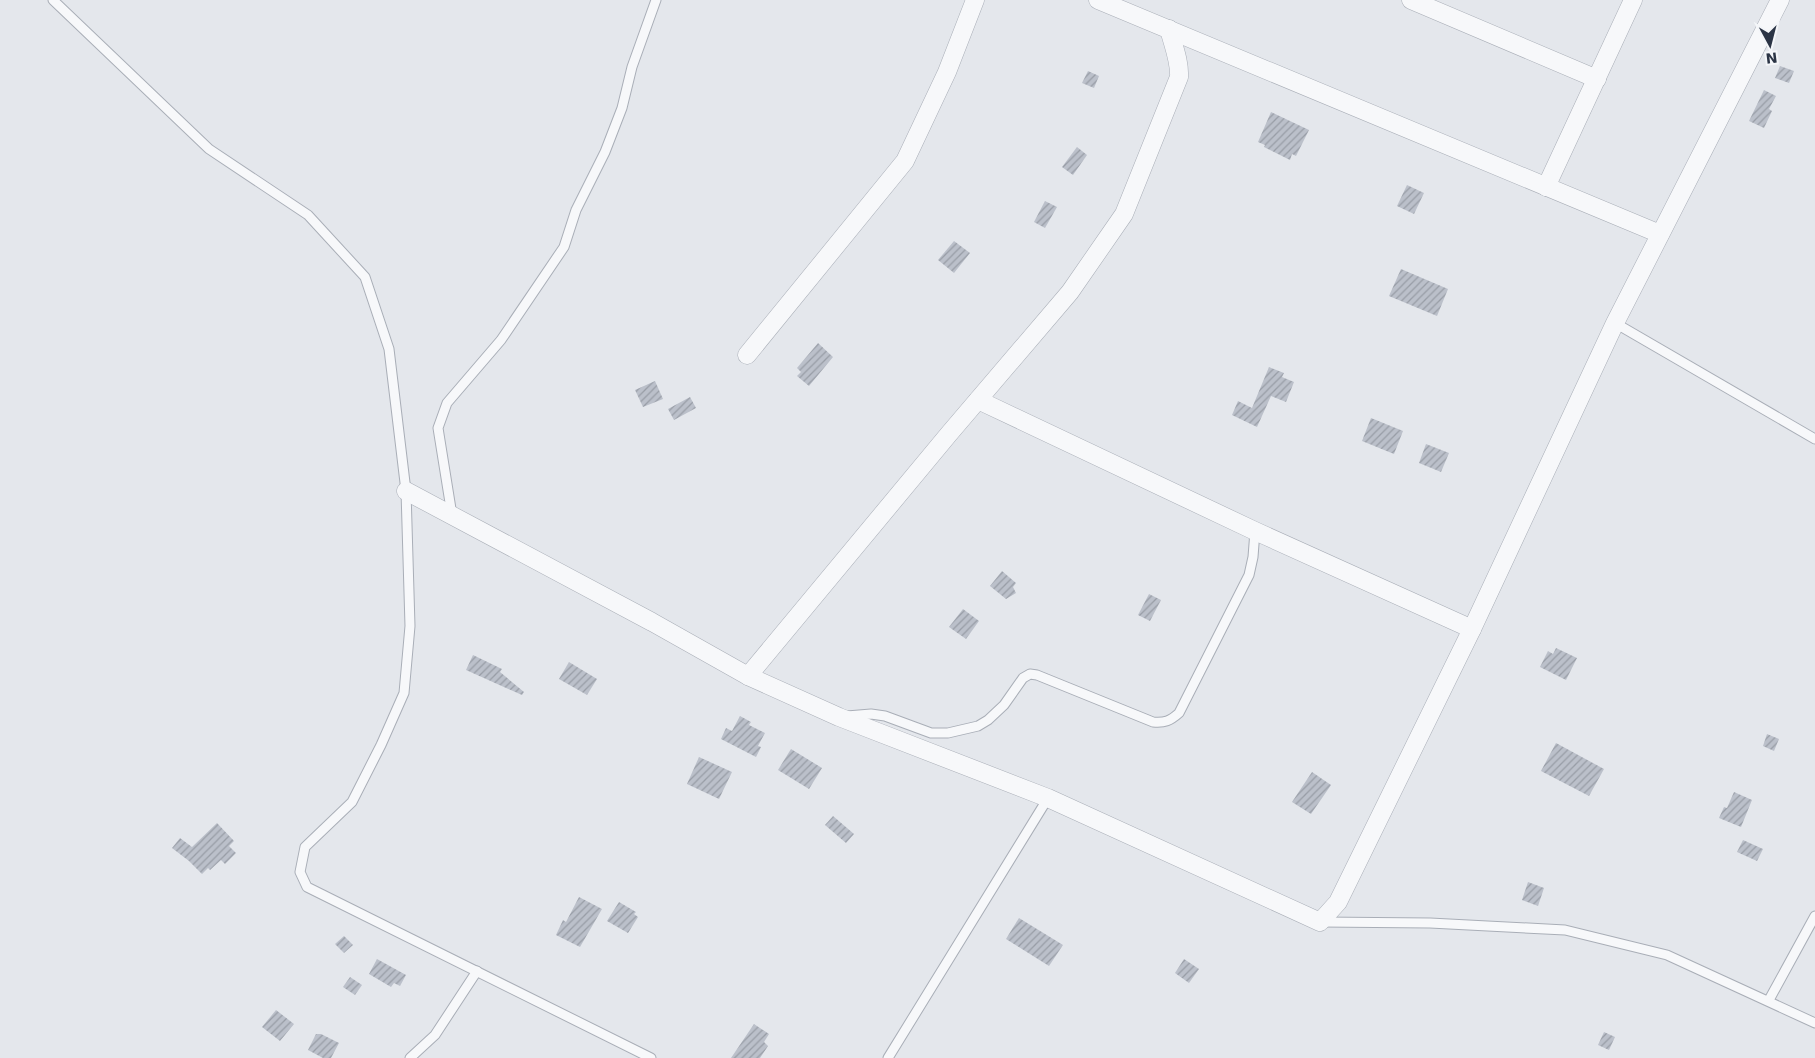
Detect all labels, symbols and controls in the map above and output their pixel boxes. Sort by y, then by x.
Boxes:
north arrow [1745,20,1795,70]
text: N [1765,49,1778,67]

